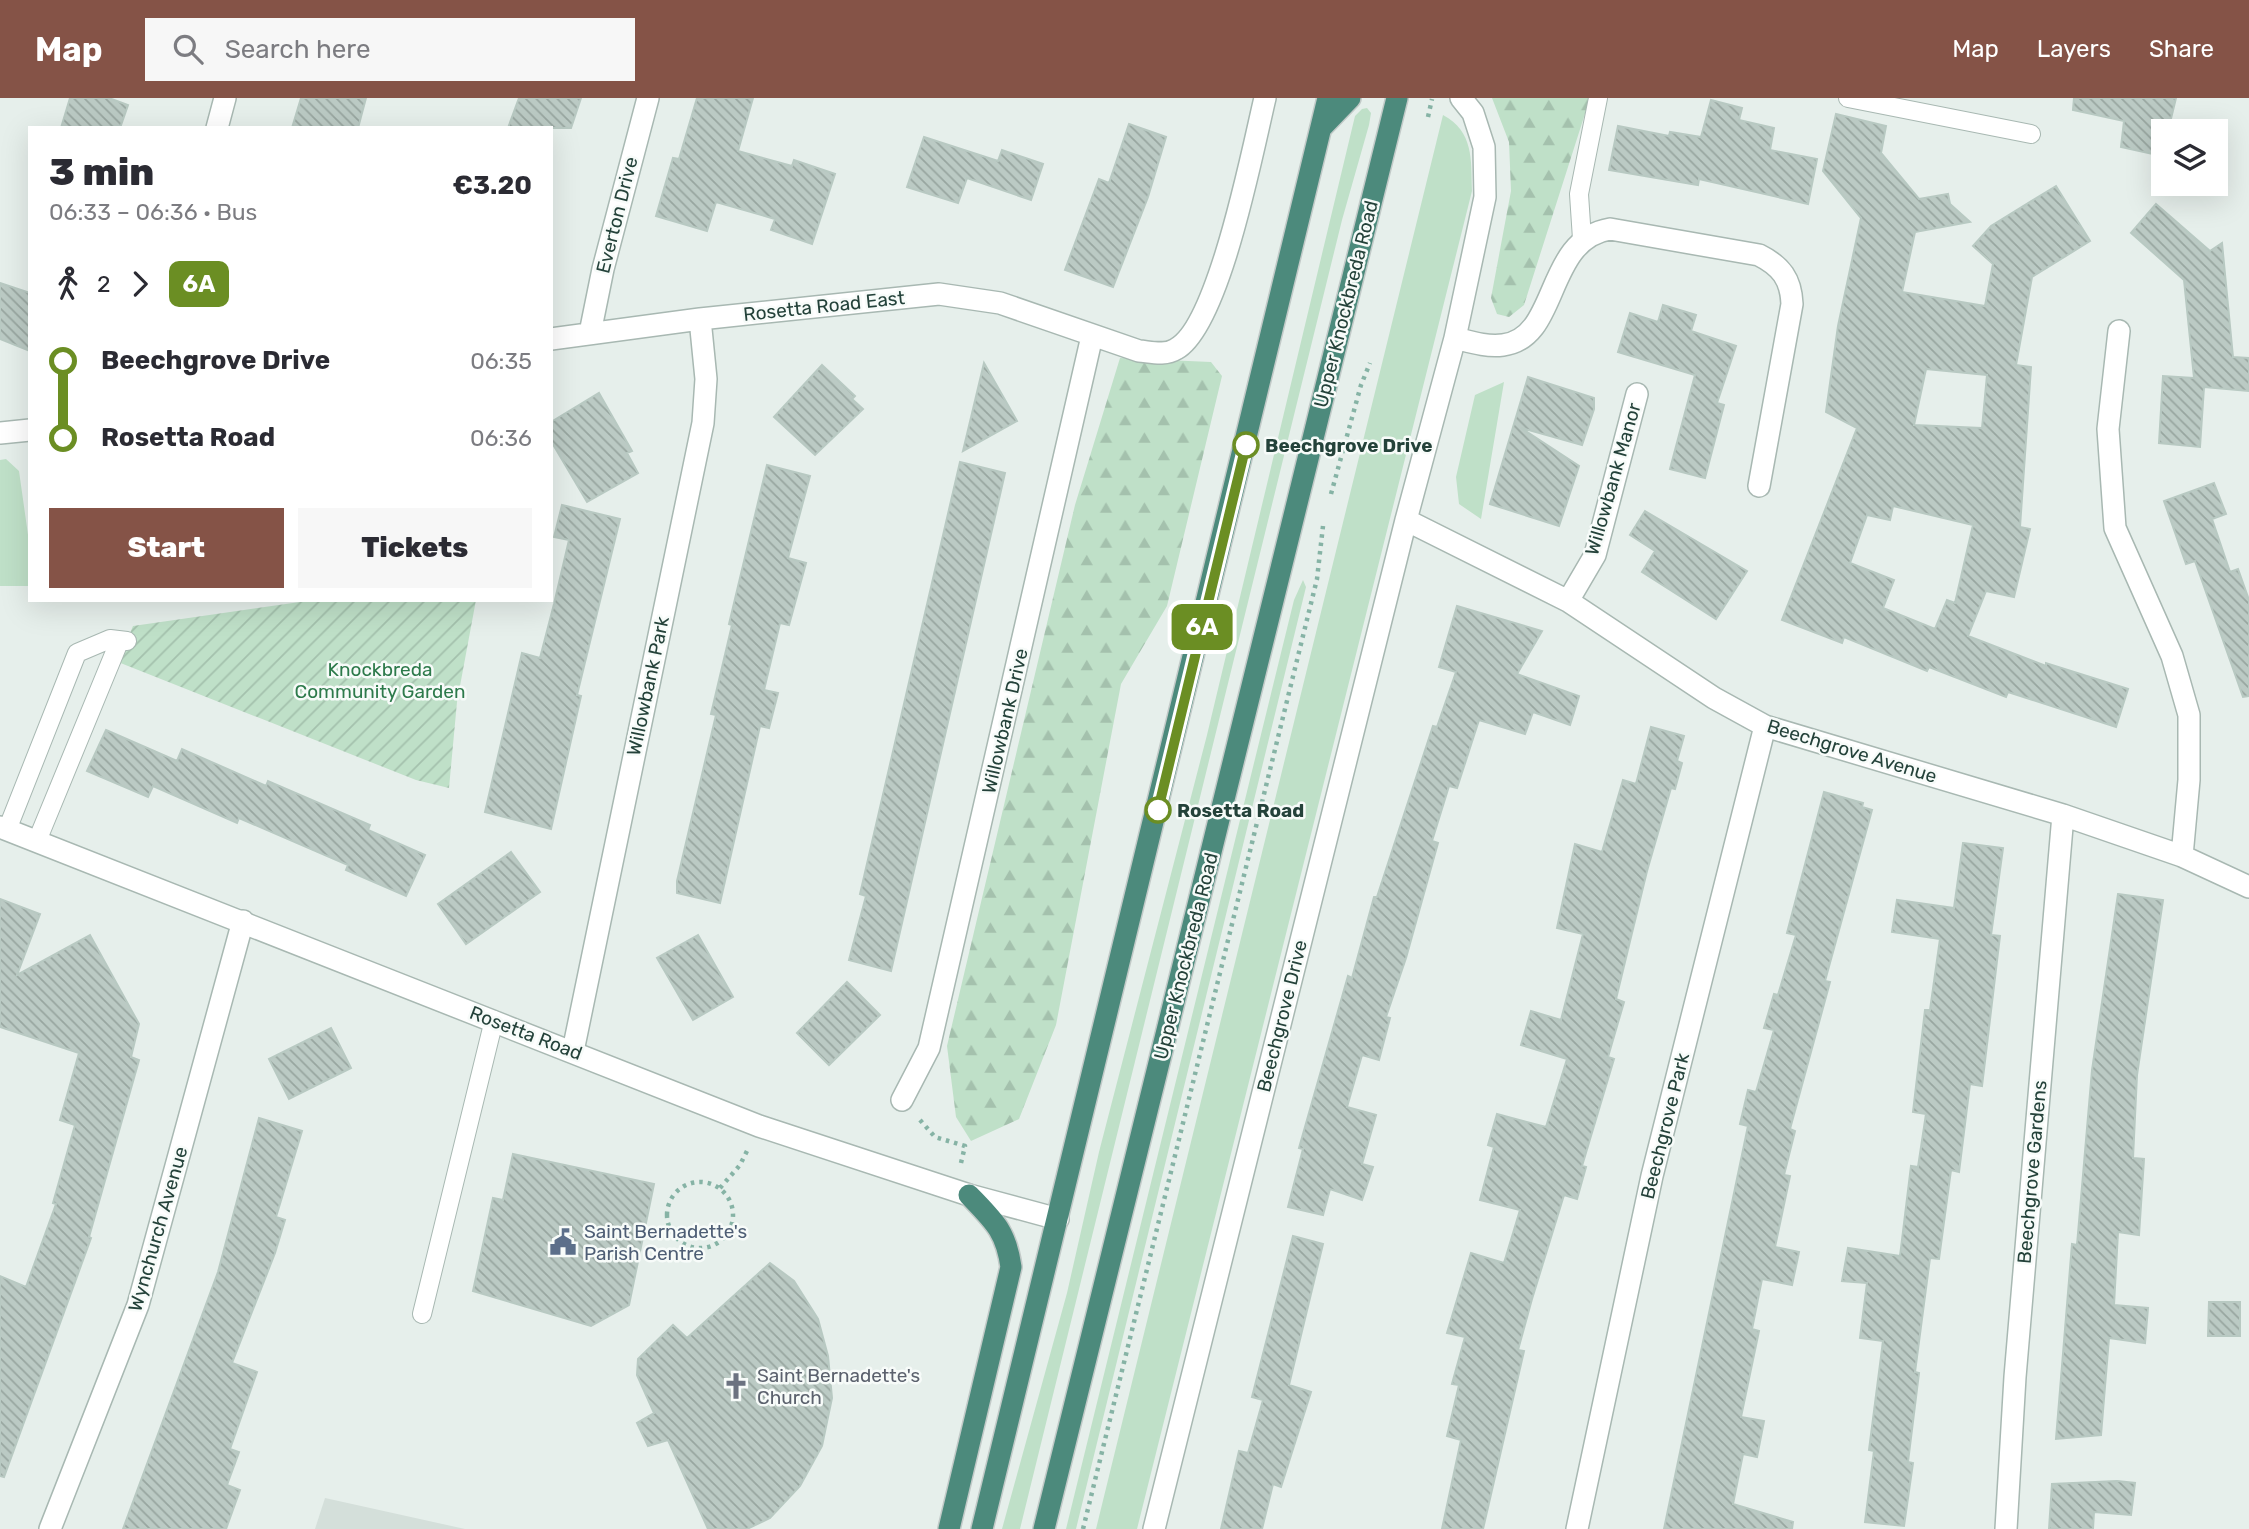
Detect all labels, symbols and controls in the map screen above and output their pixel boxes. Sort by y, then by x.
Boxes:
search box [145,18,635,81]
text: Map [35,30,103,69]
icon: search [169,30,207,68]
text: Search here [225,34,370,65]
text: Map [1952,35,1999,63]
text: Layers [2037,35,2111,63]
text: Share [2149,35,2214,63]
map controls [2151,119,2228,196]
button: layers [2151,119,2228,196]
text: 3 min [49,149,154,195]
street label: Everton Drive [591,154,643,276]
text: €3.20 [452,170,532,201]
text: 06:33 – 06:36 · Bus [49,198,257,226]
street label: Upper Knockbreda Road [1309,198,1383,410]
icon: walk [49,265,87,303]
icon: forward [121,265,159,303]
text: 2 [97,270,111,298]
text: 6A [183,270,215,298]
street label: Rosetta Road East [742,286,906,326]
text: Beechgrove Drive [101,345,330,376]
text: 06:35 [470,347,532,375]
street label: Willowbank Manor [1580,399,1646,558]
text: Rosetta Road [101,422,275,453]
text: 06:36 [470,424,532,452]
marker: Beechgrove Drive [1233,432,1259,458]
place label: Beechgrove Drive [1265,434,1432,457]
button: Start [49,508,284,588]
button: Tickets [298,508,532,588]
line badge: 6A [1170,604,1234,650]
text: 6A [1186,613,1218,641]
street label: Willowbank Park [622,614,674,758]
street label: Willowbank Drive [977,646,1033,796]
park label: Knockbreda Community Garden [295,658,465,703]
street label: Beechgrove Avenue [1764,714,1940,788]
marker: Rosetta Road [1145,797,1171,823]
place label: Rosetta Road [1177,799,1304,822]
street label: Upper Knockbreda Road [1149,850,1223,1062]
street label: Beechgrove Drive [1252,937,1312,1095]
street label: Rosetta Road [467,1001,585,1065]
street label: Beechgrove Park [1636,1050,1694,1202]
street label: Beechgrove Gardens [2013,1079,2051,1265]
street label: Wynchurch Avenue [123,1144,193,1314]
place label: Saint Bernadette's Parish Centre [584,1220,747,1265]
public building icon: Saint Bernadette's Parish Centre [548,1227,578,1257]
place label: Saint Bernadette's Church [757,1364,920,1409]
church icon: Saint Bernadette's Church [721,1371,751,1401]

